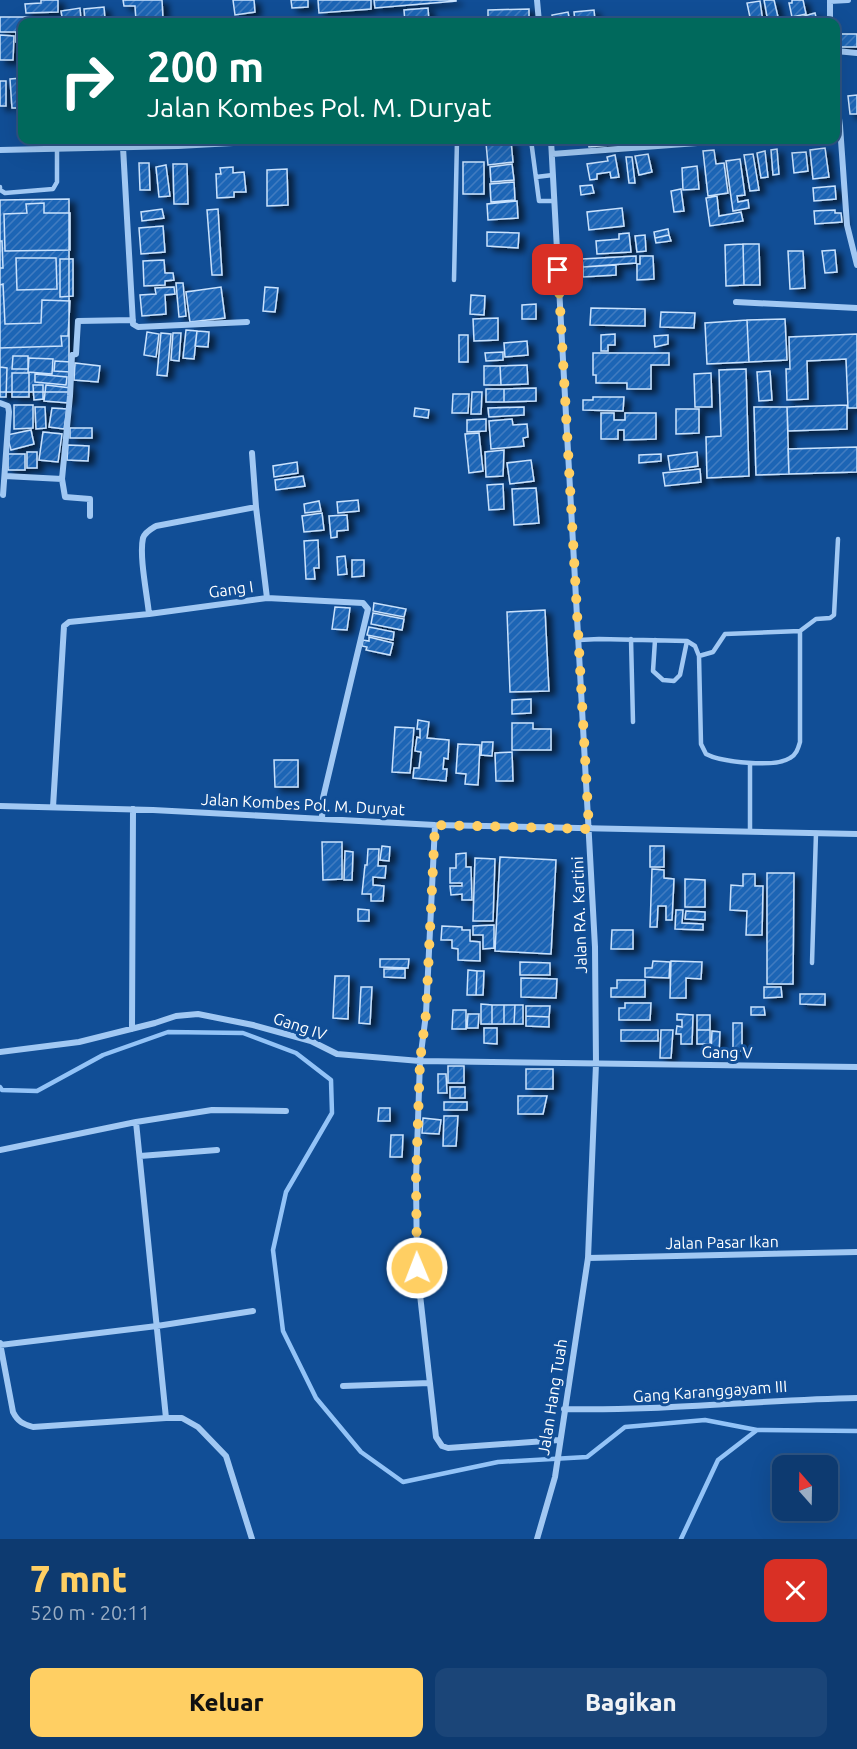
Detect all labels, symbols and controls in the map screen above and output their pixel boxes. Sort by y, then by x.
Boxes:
icon: right [48,42,126,120]
text: 200 m [147,43,264,90]
text: Jalan Kombes Pol. M. Duryat [147,92,491,122]
pin [532,244,583,295]
icon: arrive [541,253,574,286]
street label: Gang I [207,577,255,601]
street label: Jalan Kombes Pol. M. Duryat [201,790,406,818]
street label: Jalan RA. Kartini [568,856,590,974]
street label: Gang IV [271,1009,329,1043]
street label: Gang V [701,1043,753,1061]
street label: Jalan Pasar Ikan [665,1232,779,1252]
position arrow [385,1236,449,1300]
street label: Jalan Hang Tuah [534,1337,570,1457]
street label: Gang Karanggayam III [632,1377,788,1405]
north arrow [772,1455,838,1521]
map controls [772,1455,838,1521]
text: 7 mnt [30,1558,127,1599]
button: close [764,1559,827,1622]
text: 520 m · 20:11 [30,1601,150,1624]
button: Keluar [30,1668,423,1737]
button: Bagikan [435,1668,827,1737]

